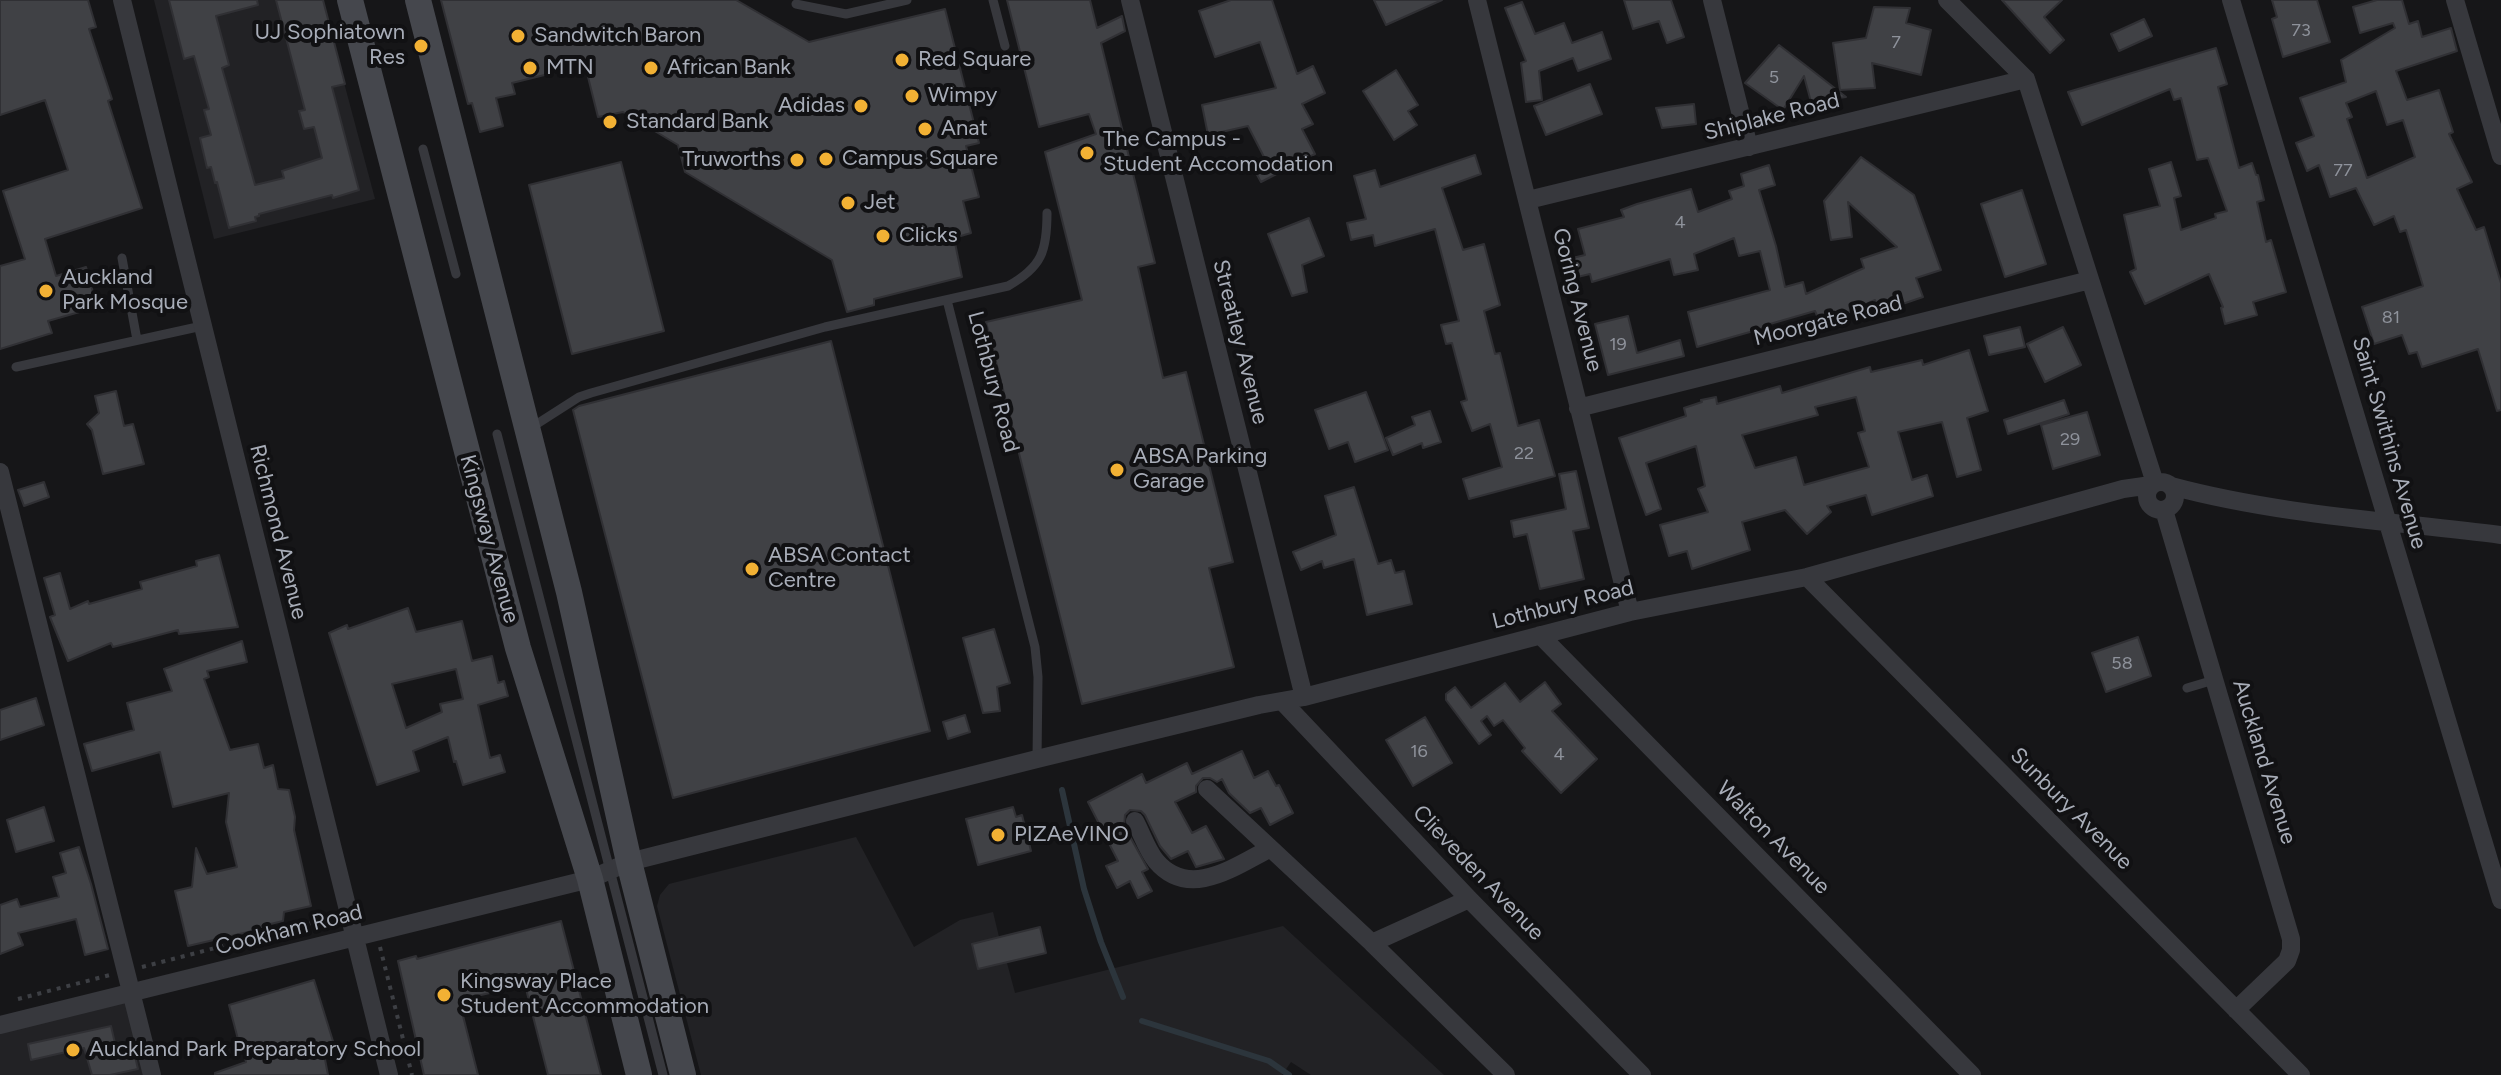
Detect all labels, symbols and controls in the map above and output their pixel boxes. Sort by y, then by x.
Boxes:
place label: UJ Sophiatown Res [255,20,405,72]
house number: 73 [2291,20,2311,42]
place label: Sandwitch Baron [534,23,701,49]
marker: Sandwitch Baron [509,27,527,45]
house number: 7 [1891,32,1901,54]
marker: UJ Sophiatown Res [412,37,430,55]
place label: Red Square [918,47,1031,73]
marker: Red Square [893,51,911,69]
place label: MTN [546,55,594,81]
place label: African Bank [667,55,791,81]
marker: MTN [521,59,539,77]
marker: African Bank [642,59,660,77]
house number: 5 [1769,67,1779,89]
place label: Wimpy [928,83,997,109]
marker: Wimpy [903,87,921,105]
street label: Shiplake Road [1702,87,1842,147]
place label: Adidas [778,93,845,119]
marker: Adidas [852,97,870,115]
place label: Standard Bank [626,109,769,135]
marker: Standard Bank [601,113,619,131]
place label: Anat [941,116,988,142]
marker: Anat [916,120,934,138]
place label: The Campus - Student Accomodation [1103,127,1333,178]
marker: The Campus - Student Accomodation [1078,144,1096,162]
place label: Campus Square [842,146,998,172]
place label: Truworths [682,147,781,173]
marker: Campus Square [817,150,835,168]
marker: Truworths [788,151,806,169]
house number: 77 [2333,160,2353,182]
place label: Jet [864,190,896,216]
marker: Jet [839,194,857,212]
house number: 4 [1674,212,1686,234]
place label: Clicks [899,223,958,249]
street label: Goring Avenue [1546,225,1608,375]
marker: Clicks [874,227,892,245]
street label: Streatley Avenue [1207,257,1273,427]
place label: Auckland Park Mosque [62,265,188,316]
marker: Auckland Park Mosque [37,282,55,300]
street label: Moorgate Road [1751,290,1905,352]
house number: 81 [2382,307,2400,329]
street label: Lothbury Road [961,309,1025,455]
house number: 19 [1609,334,1627,356]
street label: Saint Swithins Avenue [2346,334,2432,552]
house number: 29 [2060,429,2080,451]
street label: Richmond Avenue [243,442,313,622]
house number: 22 [1514,443,1534,465]
place label: ABSA Parking Garage [1133,444,1267,496]
street label: Kingsway Avenue [454,452,524,626]
marker: ABSA Parking Garage [1108,461,1126,479]
place label: ABSA Contact Centre [768,543,911,594]
marker: ABSA Contact Centre [743,560,761,578]
street label: Lothbury Road [1489,575,1637,635]
house number: 58 [2111,653,2133,675]
street label: Auckland Avenue [2226,676,2302,848]
house number: 16 [1410,741,1428,763]
street label: Sunbury Avenue [2004,742,2138,876]
house number: 4 [1553,744,1565,766]
street label: Walton Avenue [1711,776,1835,900]
street label: Clieveden Avenue [1407,800,1549,946]
place label: PIZAeVINO [1014,822,1129,848]
marker: PIZAeVINO [989,826,1007,844]
street label: Cookham Road [213,899,365,961]
place label: Kingsway Place Student Accommodation [460,969,709,1020]
marker: Kingsway Place Student Accommodation [435,986,453,1004]
place label: Auckland Park Preparatory School [89,1037,421,1063]
marker: Auckland Park Preparatory School [64,1041,82,1059]

